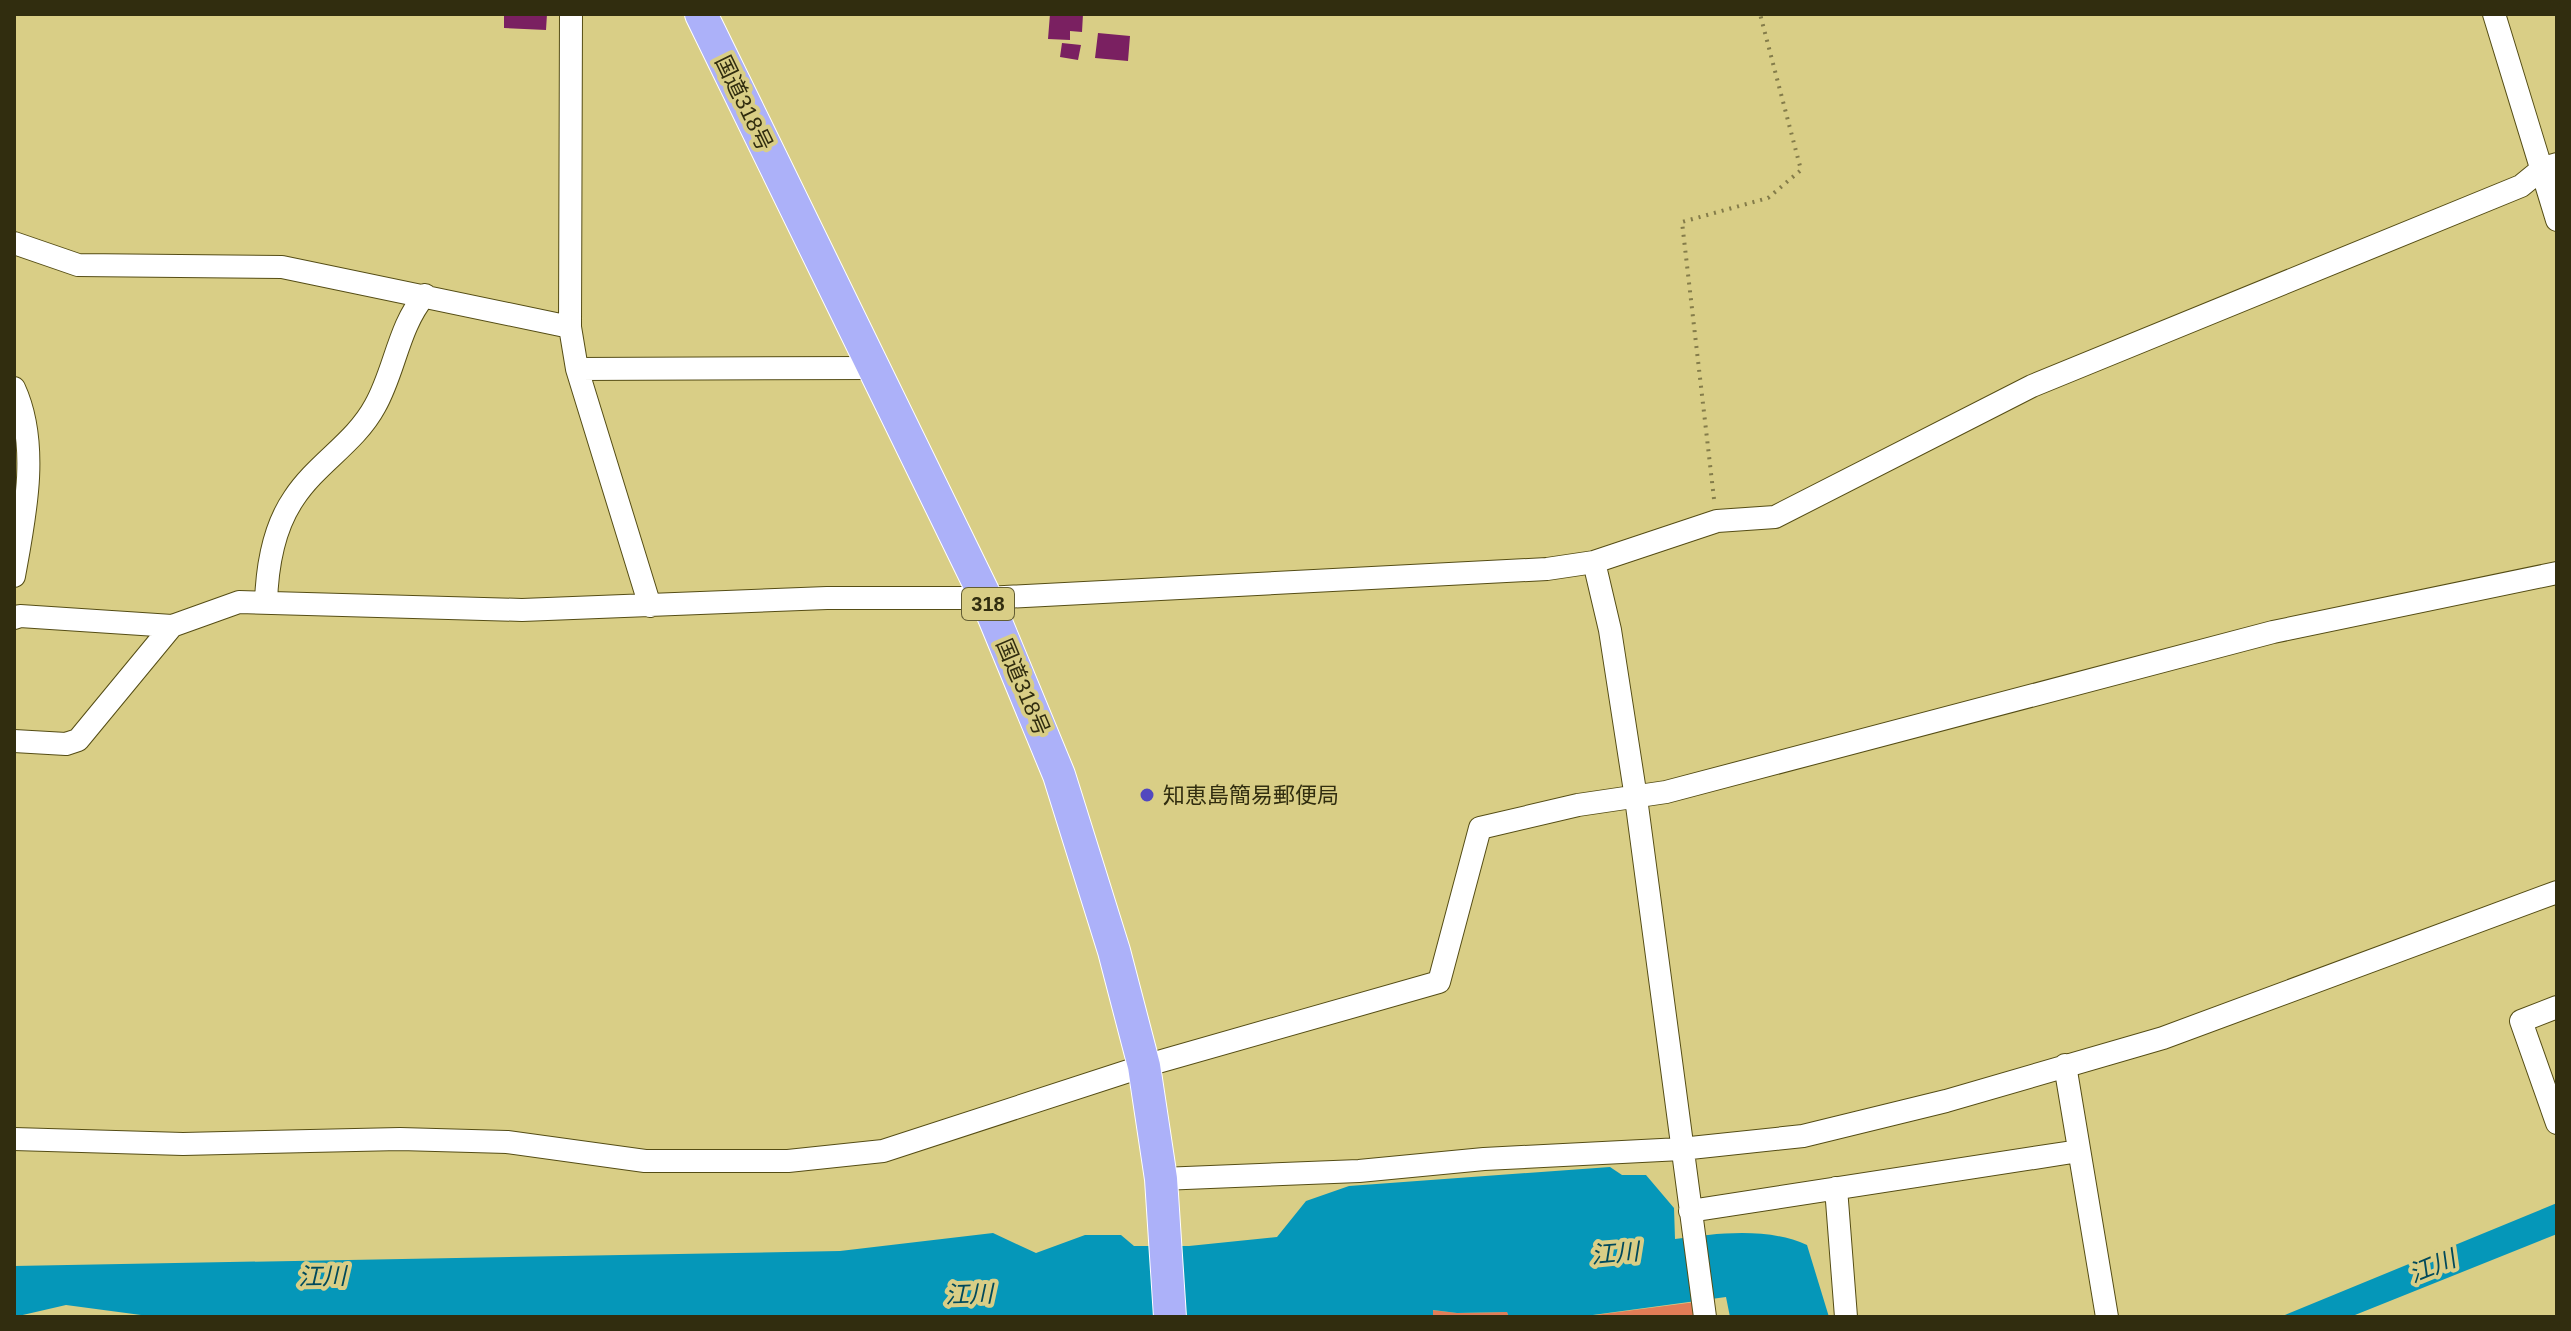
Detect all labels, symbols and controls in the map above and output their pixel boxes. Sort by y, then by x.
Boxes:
street label: 国道318号 [710,51,778,155]
road number: 318 [962,588,1014,620]
street label: 国道318号 [991,635,1055,739]
place label: 知恵島簡易郵便局 [1163,783,1339,808]
marker: 知恵島簡易郵便局 [1138,786,1156,804]
water label: 江川 [1590,1237,1643,1269]
water label: 江川 [2405,1243,2462,1288]
water label: 江川 [298,1262,349,1290]
water label: 江川 [945,1280,996,1308]

